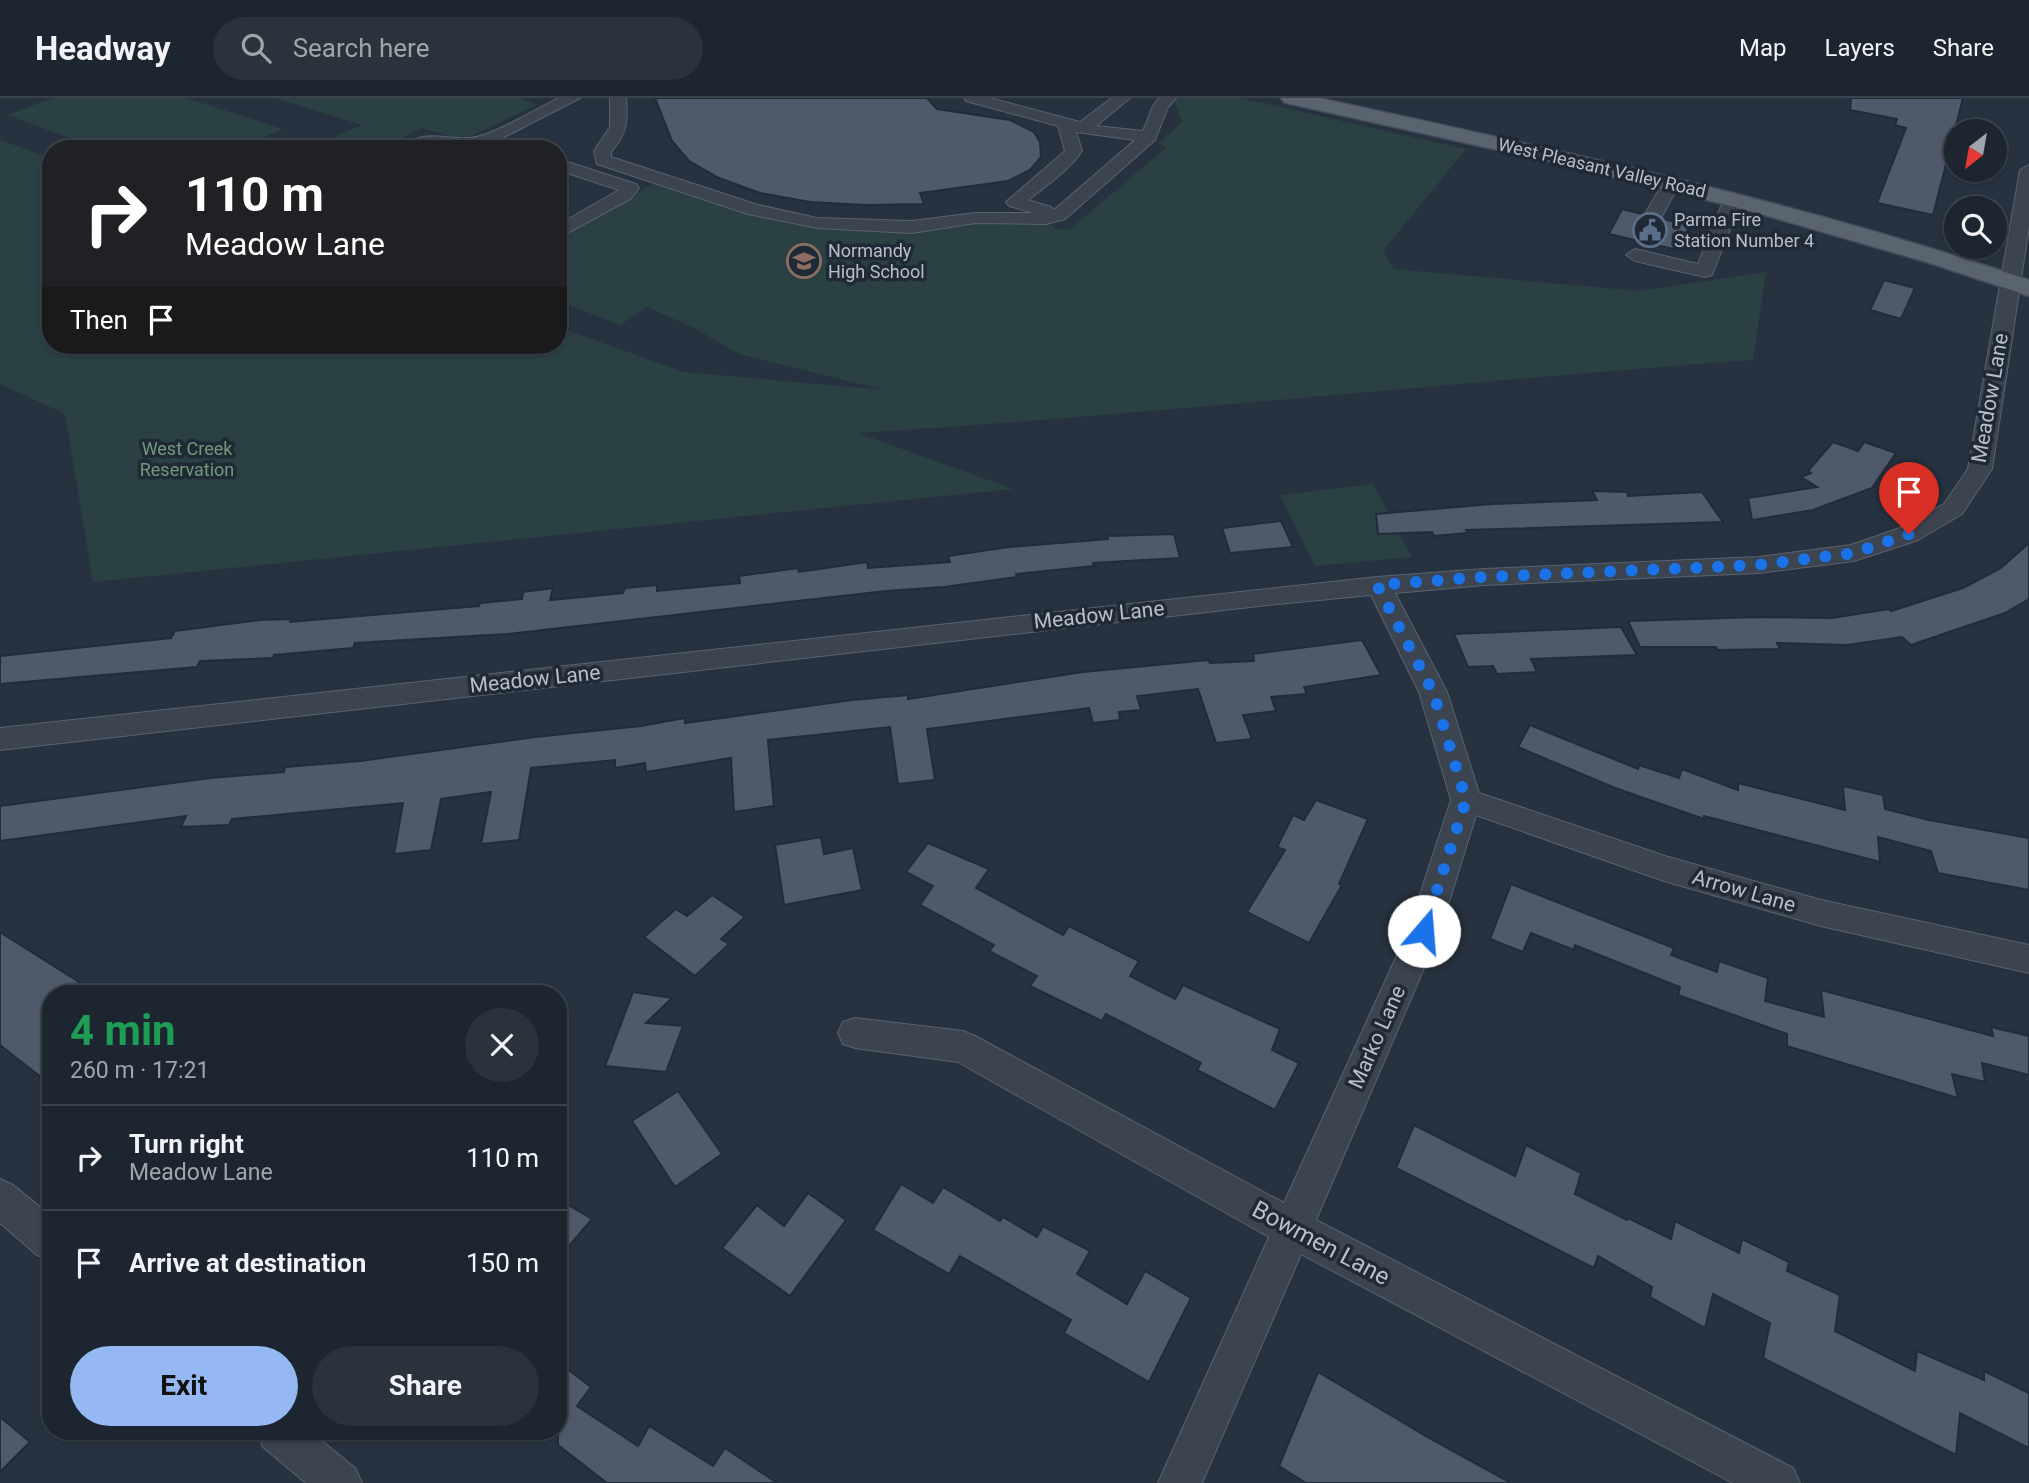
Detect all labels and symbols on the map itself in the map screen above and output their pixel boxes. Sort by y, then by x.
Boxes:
north arrow [1944,119,2007,182]
street label: West Pleasant Valley Road [1496,133,1708,202]
place label: Parma Fire Station Number 4 [1674,209,1814,251]
public building icon: Parma Fire Station Number 4 [1631,211,1669,249]
place label: Normandy High School [828,240,925,282]
school or university icon: Normandy High School [785,242,823,280]
street label: Meadow Lane [1967,331,2013,465]
park label: West Creek Reservation [140,438,234,480]
pin [1879,462,1939,534]
street label: Meadow Lane [1033,596,1165,634]
street label: Meadow Lane [469,660,601,698]
street label: Arrow Lane [1690,865,1798,917]
position arrow [1387,894,1461,968]
street label: Marko Lane [1344,982,1410,1092]
street label: Bowmen Lane [1247,1195,1395,1291]

